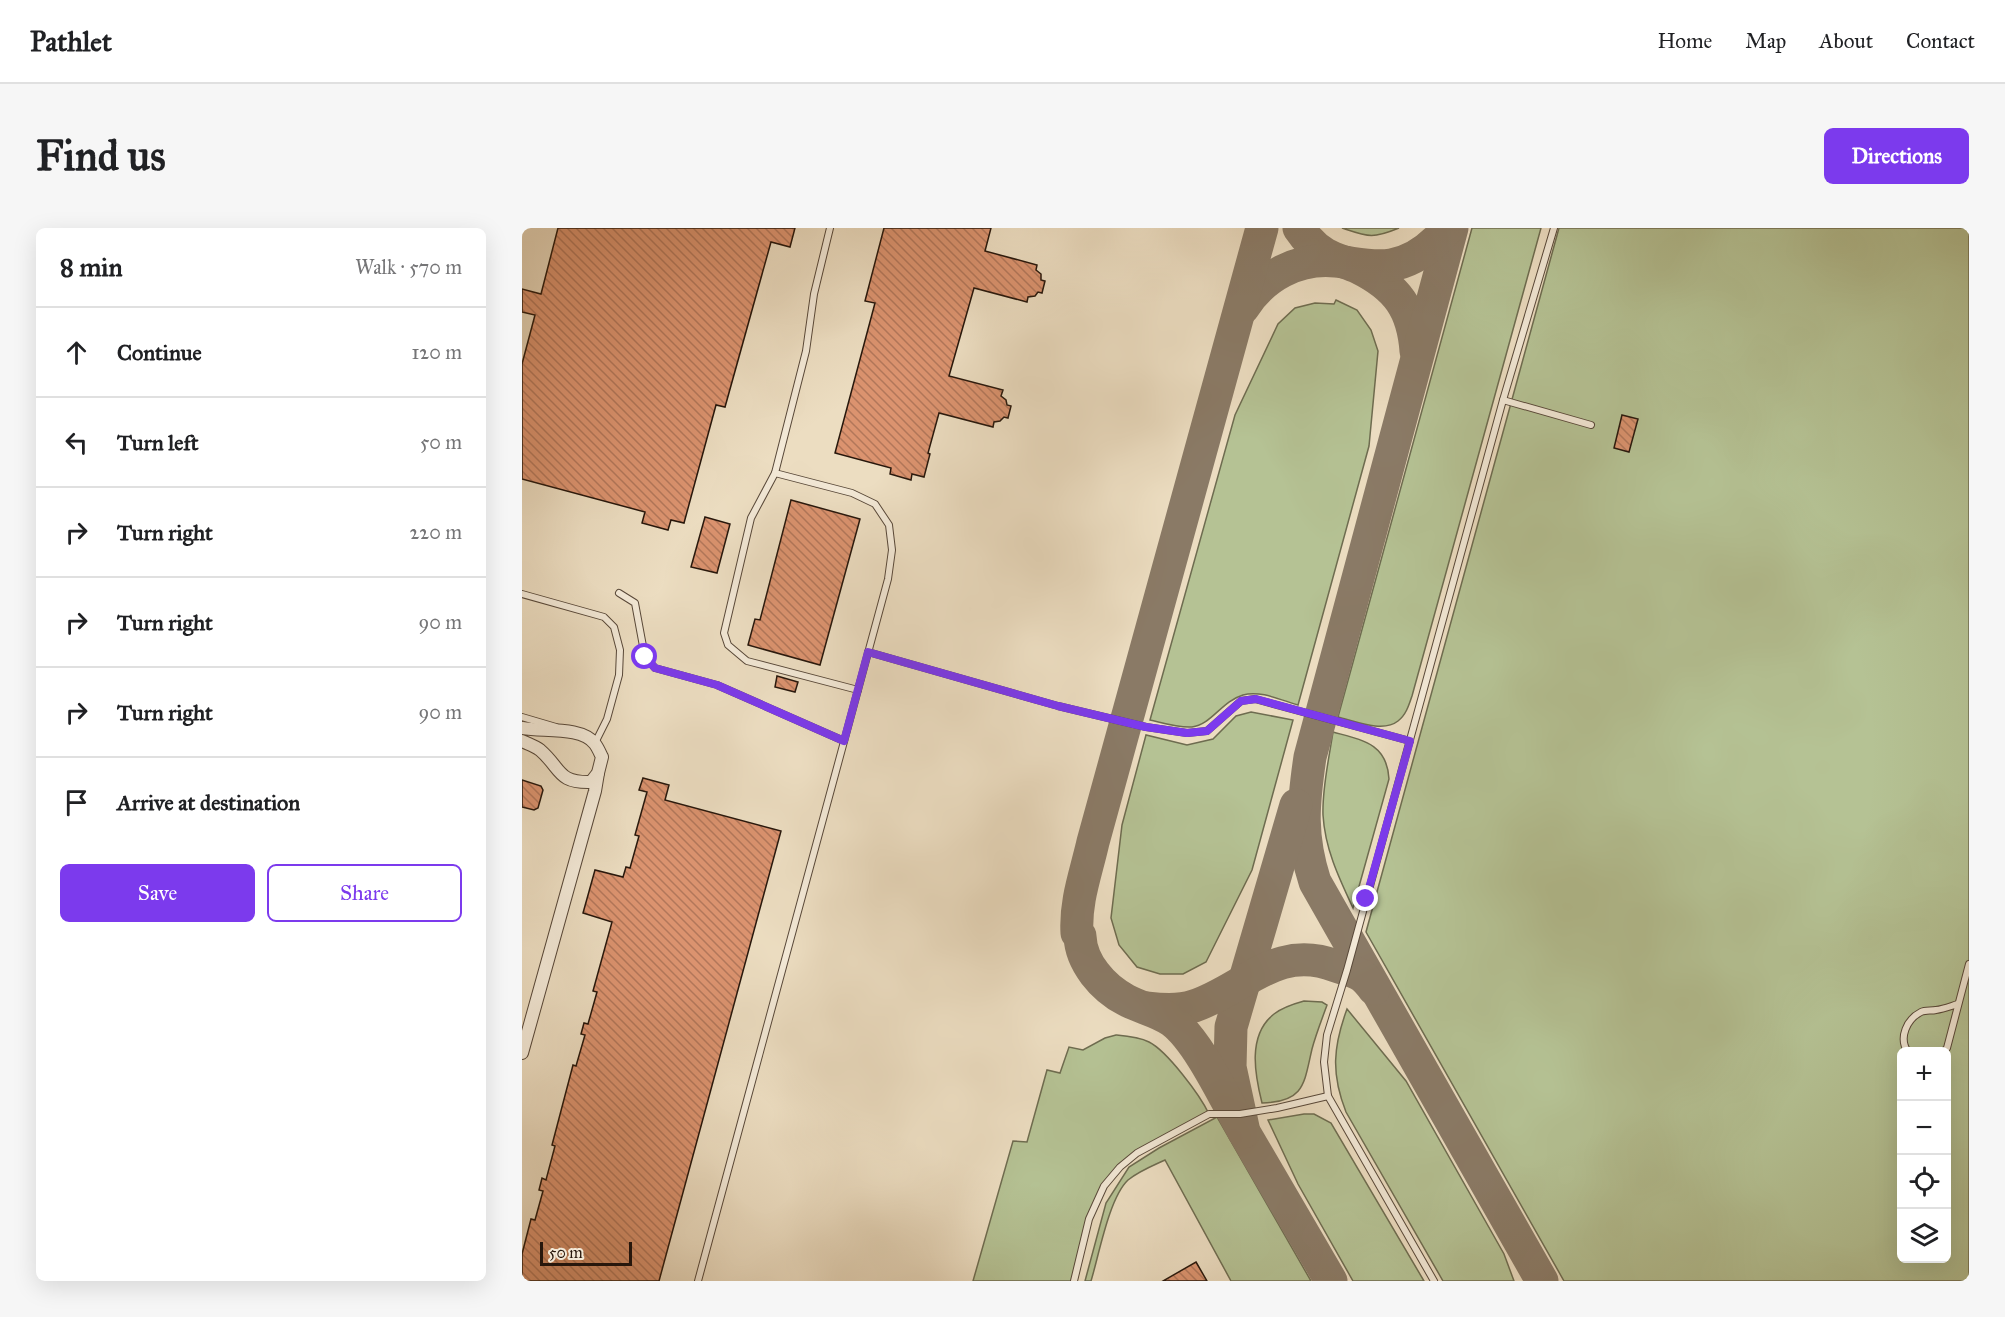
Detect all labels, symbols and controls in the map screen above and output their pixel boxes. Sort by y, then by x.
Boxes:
text: Pathlet [30,24,112,59]
text: Home [1657,28,1712,54]
text: Map [1745,28,1786,54]
text: About [1819,28,1873,54]
text: Contact [1906,28,1975,54]
button: Directions [1824,128,1969,184]
text: Find us [36,130,166,182]
text: 8 min [60,251,123,283]
text: Walk · 570 m [355,255,462,279]
icon: ahead [60,336,93,369]
text: Continue [117,339,202,366]
text: 120 m [411,340,462,364]
icon: left [60,426,93,459]
text: Turn left [117,429,199,456]
text: 50 m [420,430,462,454]
icon: right [60,516,93,549]
text: Turn right [117,519,213,546]
text: 220 m [410,520,462,544]
icon: right [60,606,93,639]
text: Turn right [117,609,213,636]
text: 90 m [419,610,462,634]
route start [631,643,657,669]
icon: right [60,696,93,729]
text: Turn right [117,699,213,726]
text: 90 m [419,700,462,724]
icon: arrive [60,786,93,819]
text: Arrive at destination [117,789,300,816]
button: Save [60,864,255,922]
button: Share [267,864,462,922]
route end [1352,885,1378,911]
map controls [1897,1047,1951,1263]
button: + [1897,1047,1951,1101]
button: − [1897,1101,1951,1155]
button: locate [1897,1155,1951,1209]
button: layers [1897,1209,1951,1263]
scale bar [540,1239,632,1266]
text: 50 m [549,1243,583,1262]

